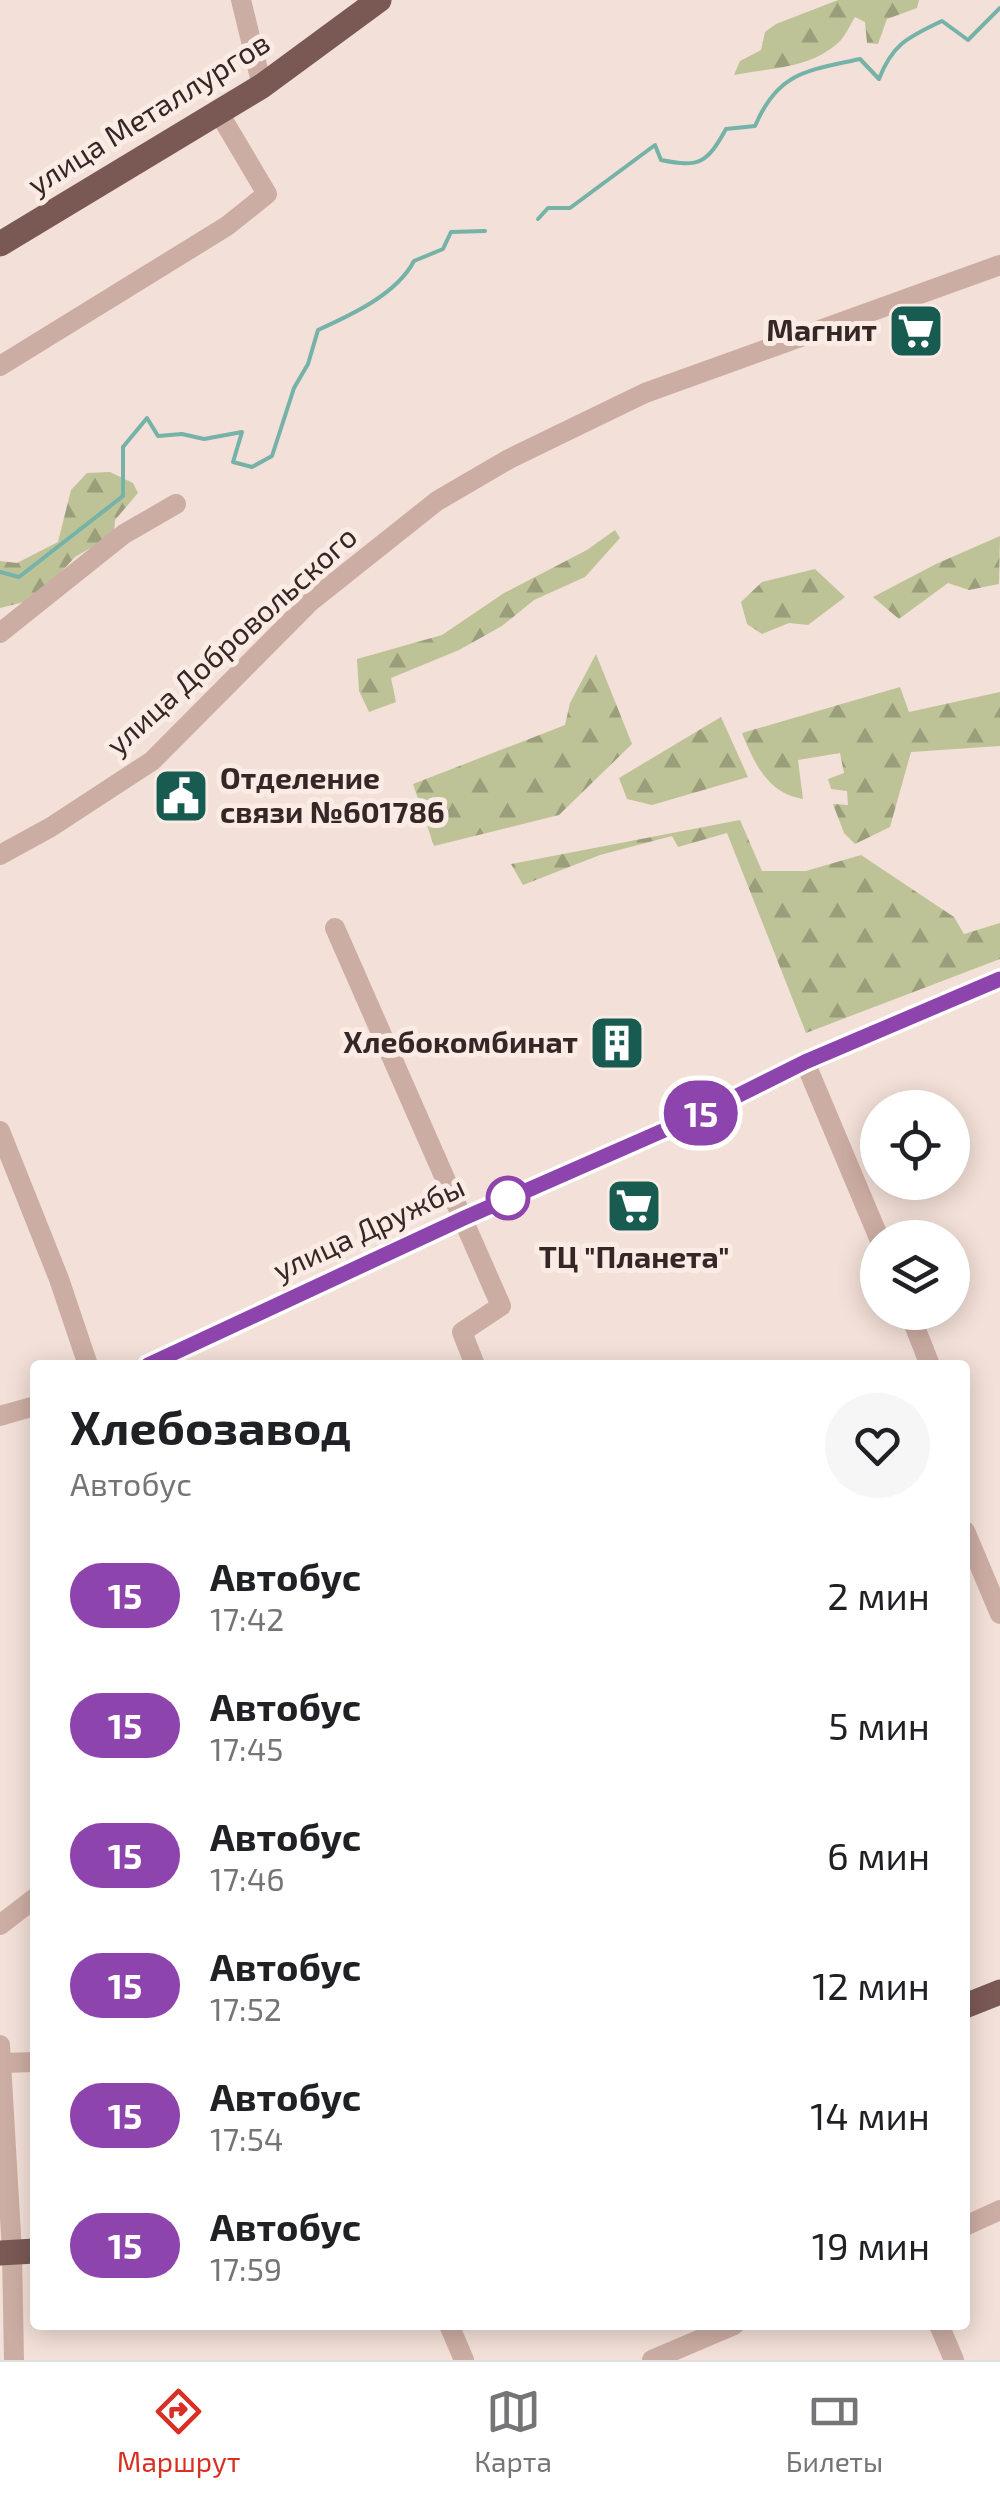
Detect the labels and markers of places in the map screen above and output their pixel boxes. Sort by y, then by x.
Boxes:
supermarket icon: Магнит [886,301,946,361]
place label: Магнит [766,311,877,347]
place label: Отделение связи №601786 [220,759,445,829]
public building icon: Отделение связи №601786 [151,766,211,826]
building icon: Хлебокомбинат [587,1013,647,1073]
place label: Хлебокомбинат [343,1023,578,1059]
supermarket icon: ТЦ "Планета" [604,1176,664,1236]
unlabelled marker [487,1177,529,1219]
place label: ТЦ "Планета" [539,1238,729,1274]

